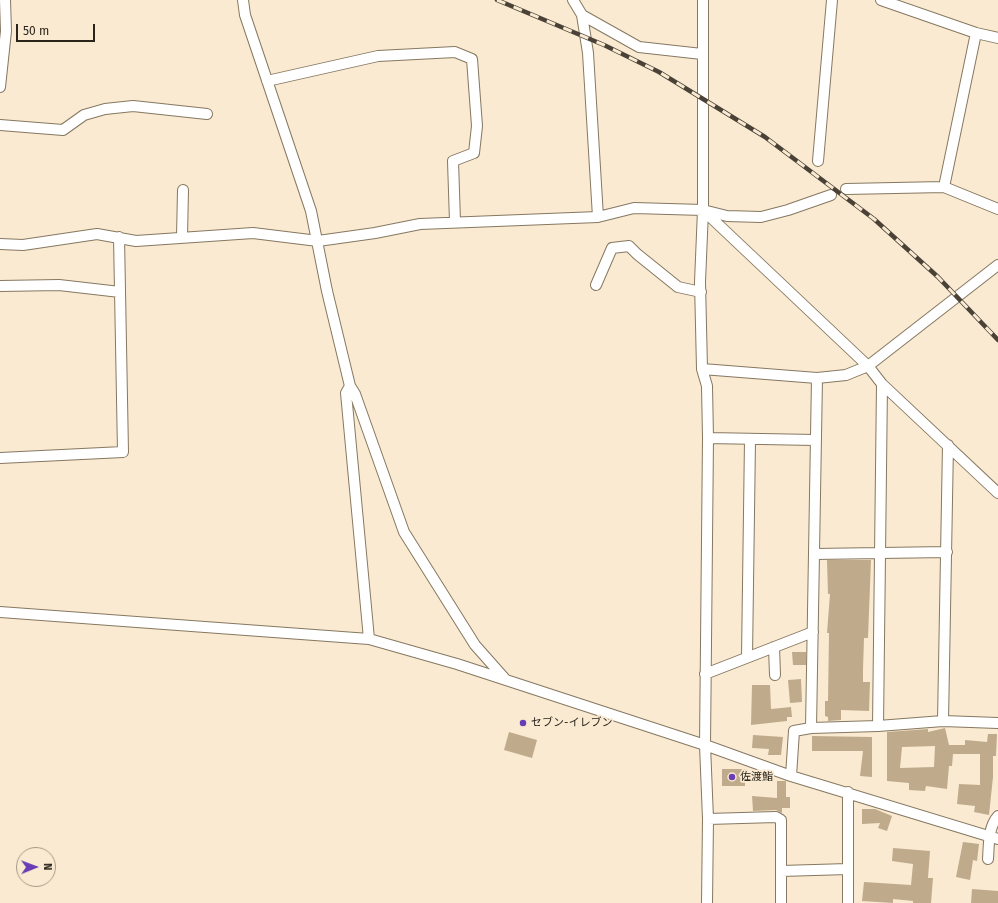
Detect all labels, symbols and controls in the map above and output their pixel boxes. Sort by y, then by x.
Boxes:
scale bar [18,16,97,42]
text: 50 m [23,24,49,38]
place label: セブン-イレブン [531,716,612,730]
marker: セブン-イレブン [518,718,528,728]
place label: 佐渡鮨 [740,770,773,784]
marker: 佐渡鮨 [727,772,737,782]
north arrow [16,847,56,887]
text: N [41,863,54,871]

